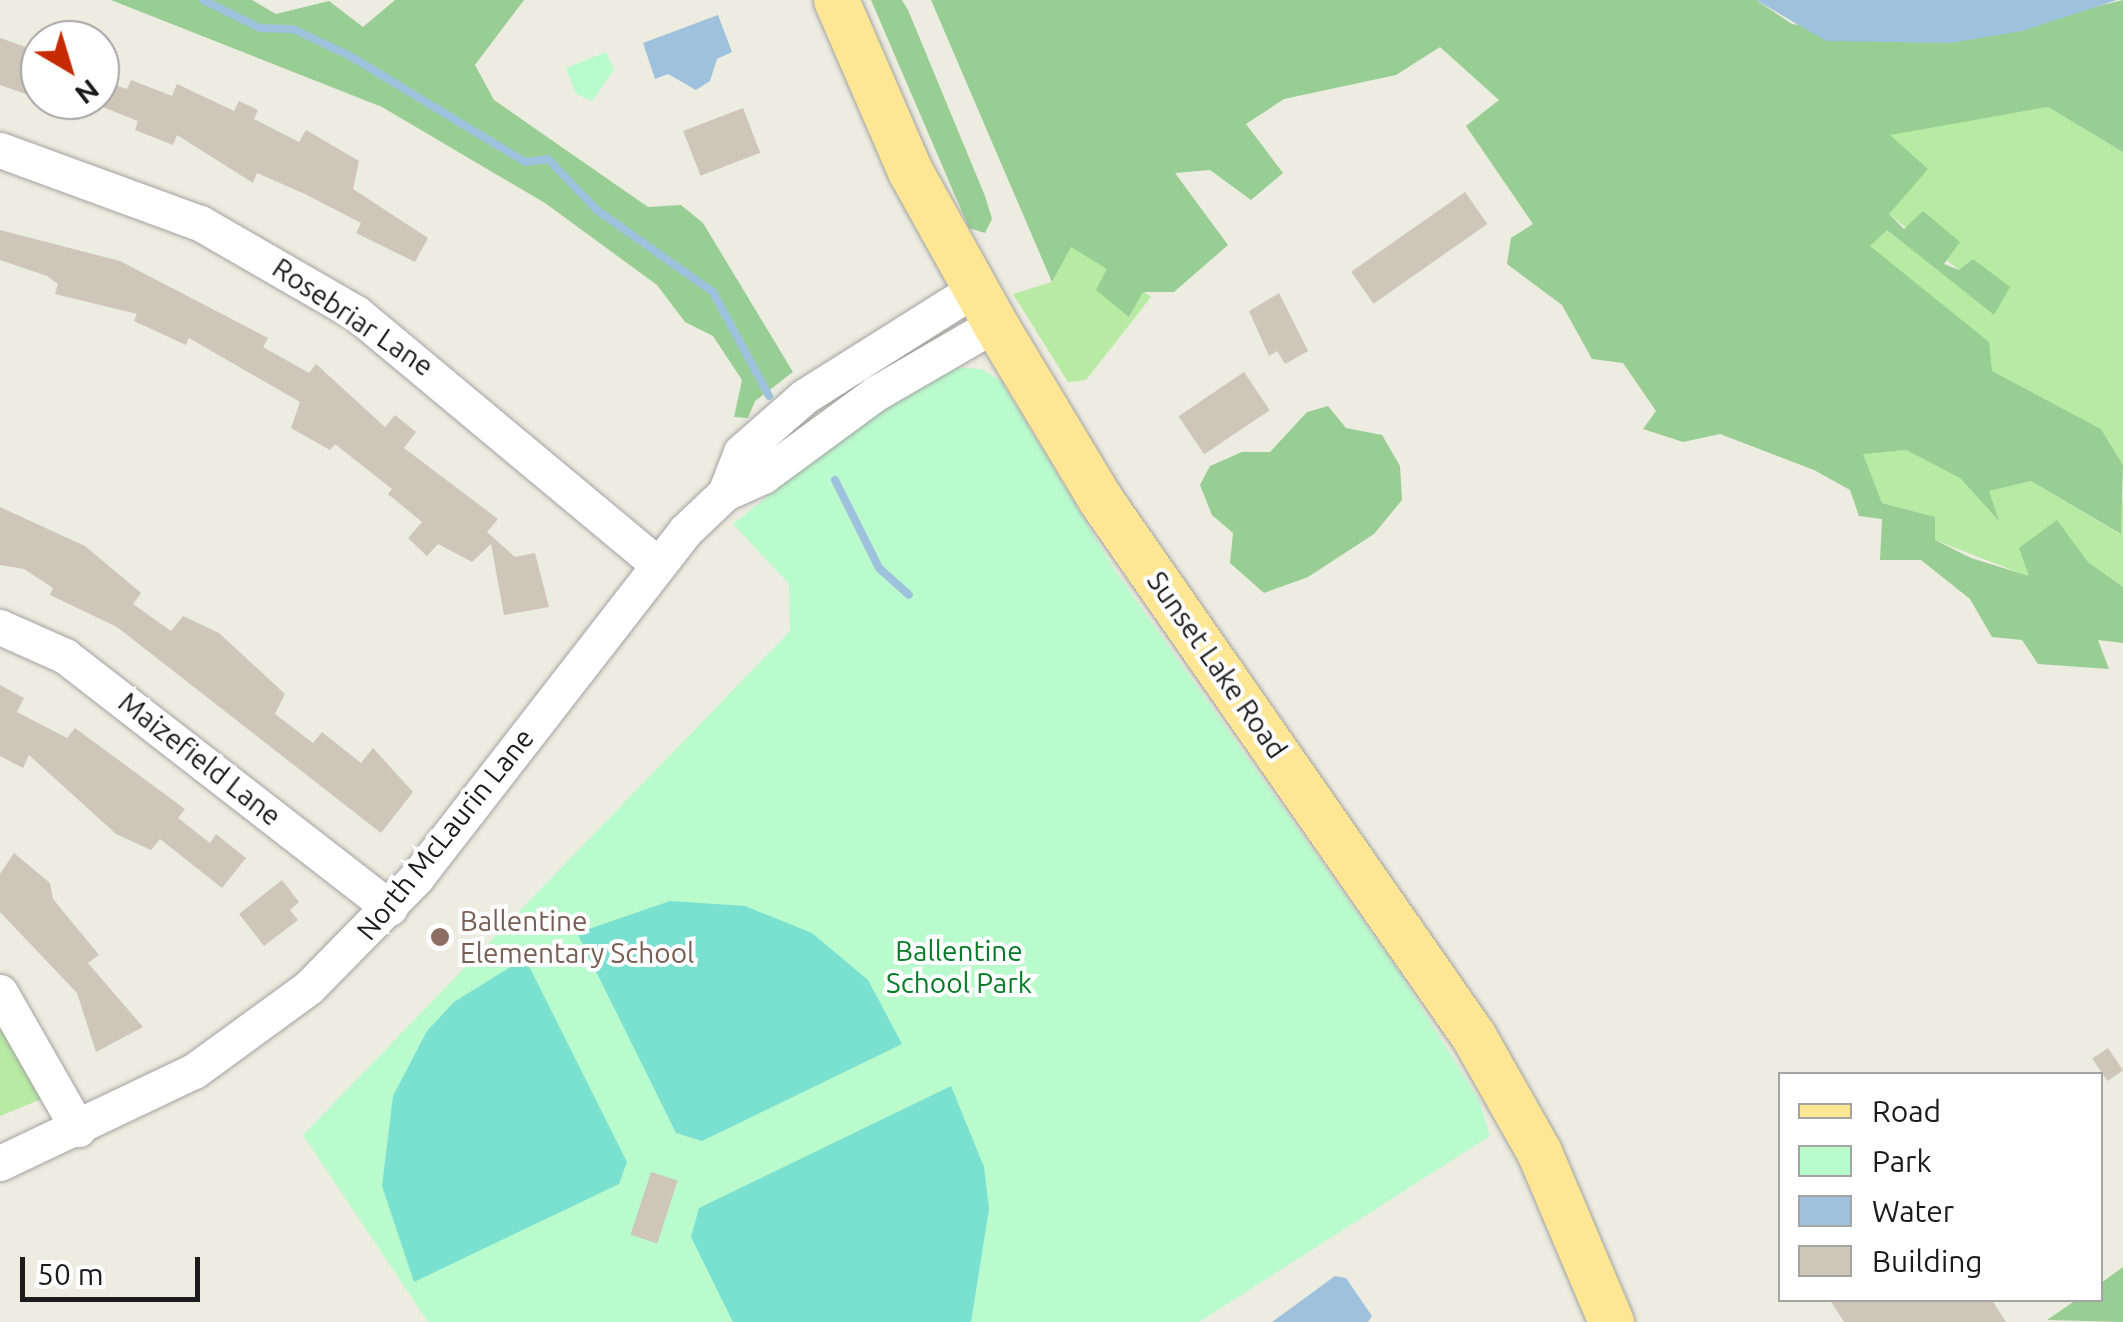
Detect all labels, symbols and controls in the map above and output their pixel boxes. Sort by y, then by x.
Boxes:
north arrow [20,20,120,120]
text: N [70,74,105,111]
street label: Rosebriar Lane [266,251,440,383]
street label: Sunset Lake Road [1140,565,1294,765]
street label: Maizefield Lane [112,685,288,833]
street label: North McLaurin Lane [349,721,541,947]
place label: Ballentine Elementary School [460,904,694,970]
marker: Ballentine Elementary School [429,926,451,948]
park label: Ballentine School Park [886,934,1032,1000]
legend [1778,1072,2103,1302]
text: Road [1872,1094,1941,1128]
text: Park [1872,1144,1932,1178]
text: Water [1872,1194,1954,1228]
scale bar [25,1237,205,1299]
text: Building [1872,1244,1983,1278]
text: 50 m [37,1257,104,1291]

